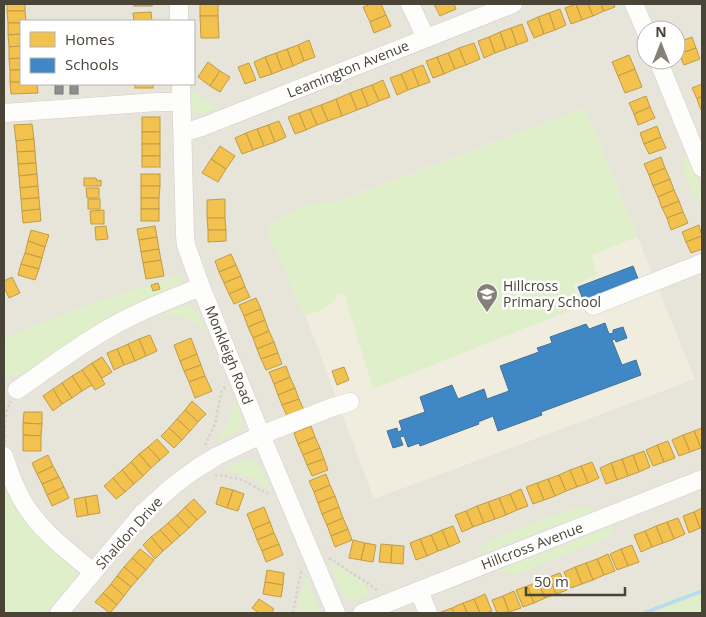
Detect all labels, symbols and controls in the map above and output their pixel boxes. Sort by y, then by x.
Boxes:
legend [20,20,195,85]
north arrow [636,20,686,70]
text: N [655,22,667,41]
text: Homes [65,29,115,49]
street label: Leamington Avenue [284,35,412,102]
text: Schools [65,54,119,74]
place label: Hillcross Primary School [503,276,601,311]
school or university icon: Hillcross Primary School [475,282,499,313]
street label: Monkleigh Road [201,303,258,407]
street label: Shaldon Drive [91,492,166,573]
street label: Hillcross Avenue [478,517,586,574]
scale bar [526,564,625,596]
text: 50 m [534,571,569,591]

